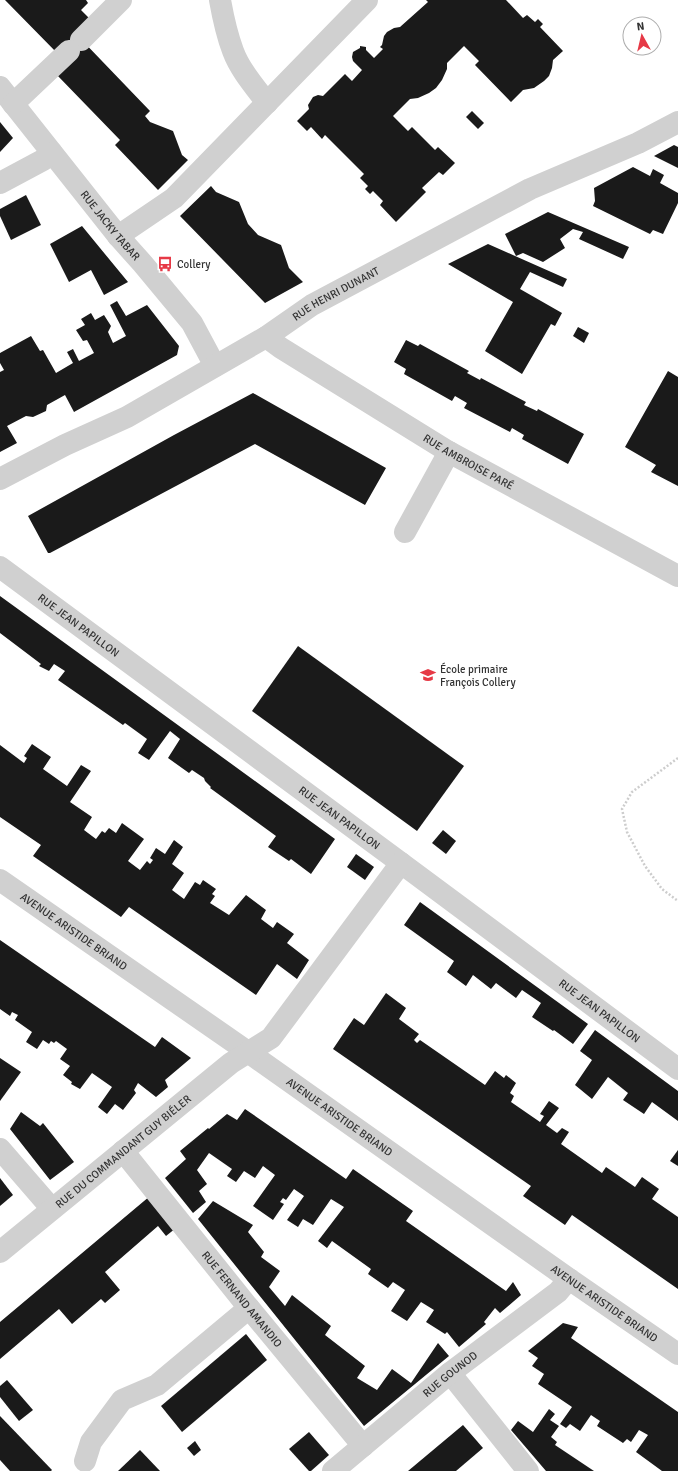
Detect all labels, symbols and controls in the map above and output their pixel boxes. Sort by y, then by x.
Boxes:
north arrow [622,16,662,56]
text: N [636,20,645,34]
street label: RUE JACKY TABAR [78,188,143,263]
bus stop icon: Collery [156,255,174,273]
place label: Collery [177,258,211,271]
street label: RUE HENRI DUNANT [290,264,382,323]
street label: RUE AMBROISE PARÉ [421,431,516,492]
street label: RUE JEAN PAPILLON [36,591,122,660]
place label: École primaire François Collery [440,662,516,689]
school or university icon: École primaire François Collery [419,666,437,684]
street label: RUE JEAN PAPILLON [296,783,383,852]
street label: AVENUE ARISTIDE BRIAND [18,890,130,973]
street label: RUE JEAN PAPILLON [557,976,643,1045]
street label: AVENUE ARISTIDE BRIAND [284,1075,395,1159]
street label: RUE DU COMMANDANT GUY BIÉLER [53,1092,194,1211]
street label: RUE FERNAND AMANDIO [199,1248,285,1350]
street label: AVENUE ARISTIDE BRIAND [549,1262,660,1345]
street label: RUE GOUNOD [420,1348,480,1400]

